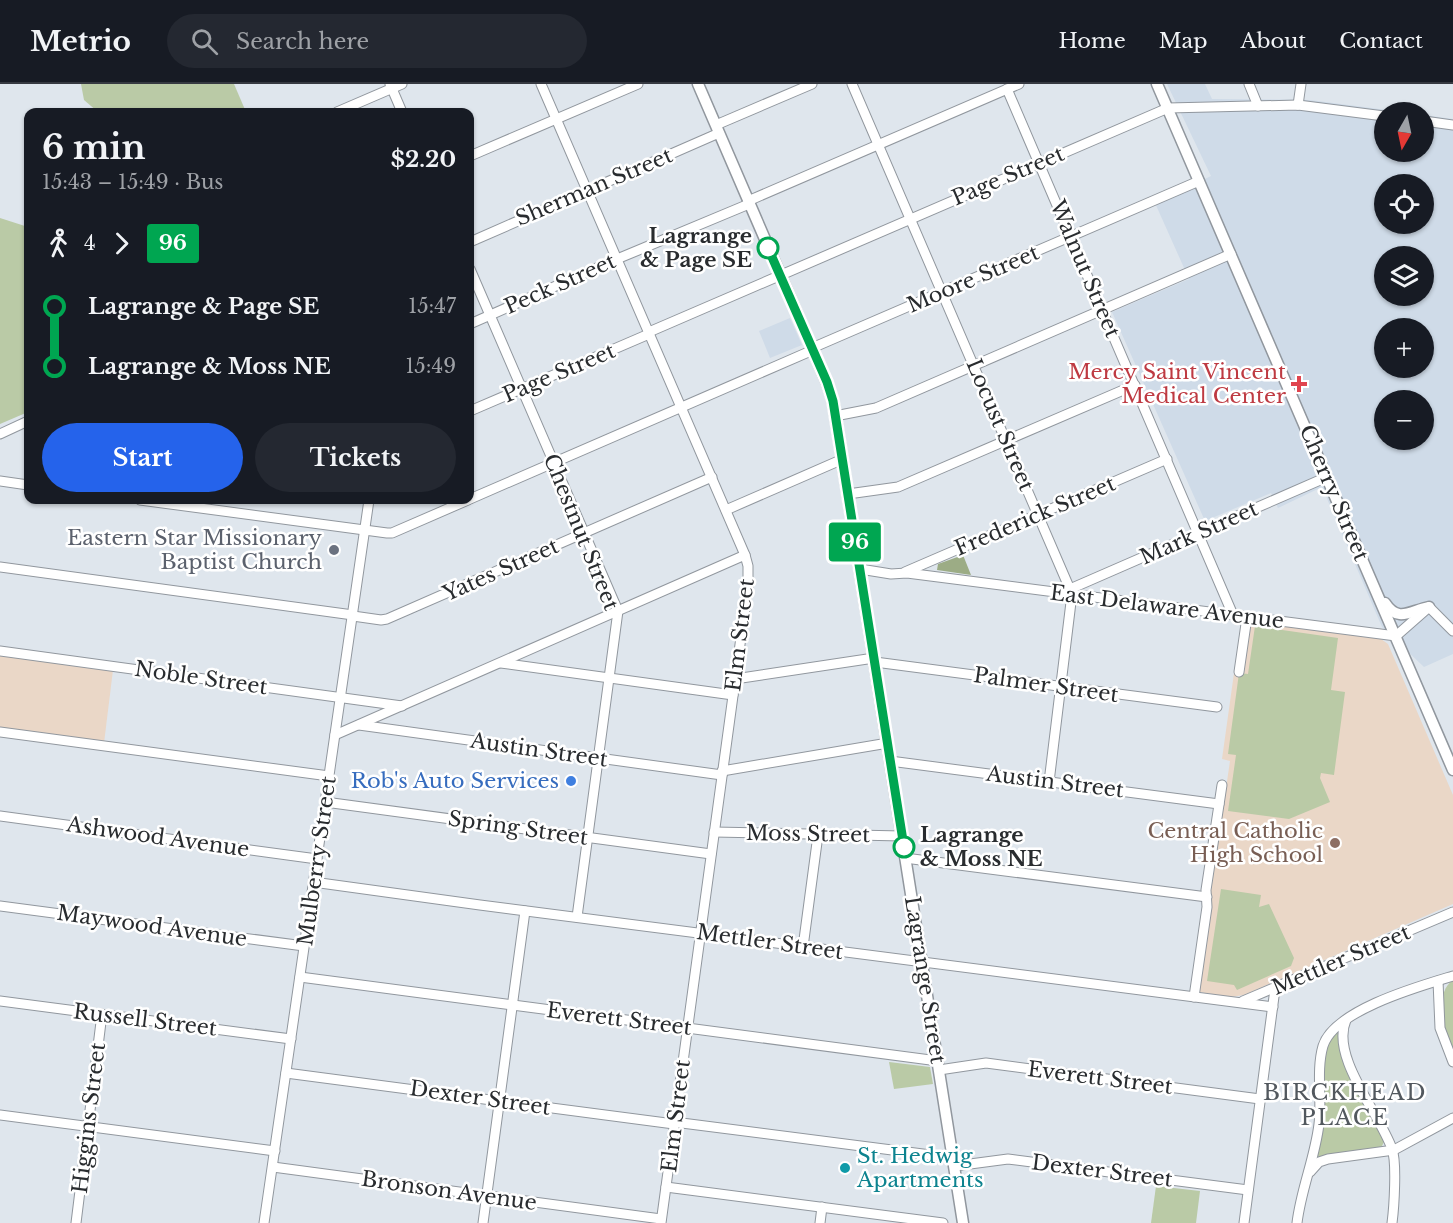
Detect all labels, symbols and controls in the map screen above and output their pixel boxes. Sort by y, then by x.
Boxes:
search box [167,14,587,68]
text: Metrio [30,24,131,59]
icon: search [188,25,221,58]
text: Search here [236,28,369,55]
text: Home [1059,28,1126,54]
text: Map [1159,28,1207,54]
text: About [1240,28,1306,54]
text: Contact [1339,28,1423,54]
north arrow [1374,102,1434,162]
map controls [1374,102,1434,450]
text: 6 min [42,127,145,168]
street label: Page Street [948,141,1068,211]
street label: Sherman Street [512,142,676,232]
text: $2.20 [391,146,456,173]
text: 15:43 – 15:49 · Bus [42,170,223,194]
button: locate [1374,174,1434,234]
street label: Walnut Street [1044,195,1126,342]
place label: Lagrange & Page SE [640,223,752,273]
icon: walk [42,227,75,260]
icon: forward [105,227,138,260]
text: 96 [159,230,187,256]
text: 4 [84,231,96,255]
marker: Lagrange & Page SE [757,237,779,259]
street label: Moore Street [903,240,1043,318]
button: layers [1374,246,1434,306]
street label: Peck Street [500,248,620,320]
text: Lagrange & Page SE [88,293,319,320]
text: 15:47 [408,294,456,318]
button: + [1374,318,1434,378]
street label: Page Street [499,338,619,408]
text: Lagrange & Moss NE [88,353,331,380]
text: 15:49 [405,354,456,378]
street label: Locust Street [960,355,1040,495]
place label: Mercy Saint Vincent Medical Center [1068,359,1286,409]
marker: Mercy Saint Vincent Medical Center [1290,375,1308,393]
button: − [1374,390,1434,450]
street label: Cherry Street [1294,421,1374,565]
button: Start [42,423,243,492]
button: Tickets [255,423,456,492]
street label: Chestnut Street [538,450,624,614]
street label: Frederick Street [951,470,1119,562]
street label: Mark Street [1136,495,1262,571]
line badge: 96 [828,522,882,562]
place label: Eastern Star Missionary Baptist Church [67,525,323,575]
text: 96 [841,529,869,555]
street label: Yates Street [438,533,563,607]
marker: Eastern Star Missionary Baptist Church [327,543,341,557]
street label: Elm Street [720,577,760,693]
street label: East Delaware Avenue [1049,580,1285,634]
street label: Noble Street [133,656,269,700]
street label: Palmer Street [972,662,1120,708]
street label: Austin Street [468,727,609,773]
street label: Austin Street [984,761,1125,803]
place label: Rob's Auto Services [351,768,559,794]
street label: Mulberry Street [292,774,342,948]
marker: Rob's Auto Services [564,774,578,788]
street label: Spring Street [446,805,590,851]
street label: Ashwood Avenue [64,811,251,863]
place label: Central Catholic High School [1147,818,1323,868]
street label: Moss Street [746,820,870,848]
place label: Lagrange & Moss NE [920,822,1043,872]
marker: Lagrange & Moss NE [893,836,915,858]
marker: Central Catholic High School [1328,836,1342,850]
street label: Lagrange Street [899,894,951,1066]
street label: Maywood Avenue [55,900,249,952]
street label: Mettler Street [695,919,845,965]
street label: Mettler Street [1268,919,1414,1001]
street label: Everett Street [545,997,693,1041]
street label: Russell Street [72,998,218,1042]
street label: Higgins Street [67,1041,111,1195]
street label: Everett Street [1026,1056,1174,1100]
street label: Elm Street [656,1058,696,1174]
street label: Dexter Street [408,1075,552,1121]
district label: BIRCKHEAD PLACE [1263,1079,1427,1131]
place label: St. Hedwig Apartments [856,1143,984,1193]
street label: Dexter Street [1030,1149,1174,1193]
marker: St. Hedwig Apartments [838,1161,852,1175]
street label: Bronson Avenue [360,1166,538,1216]

